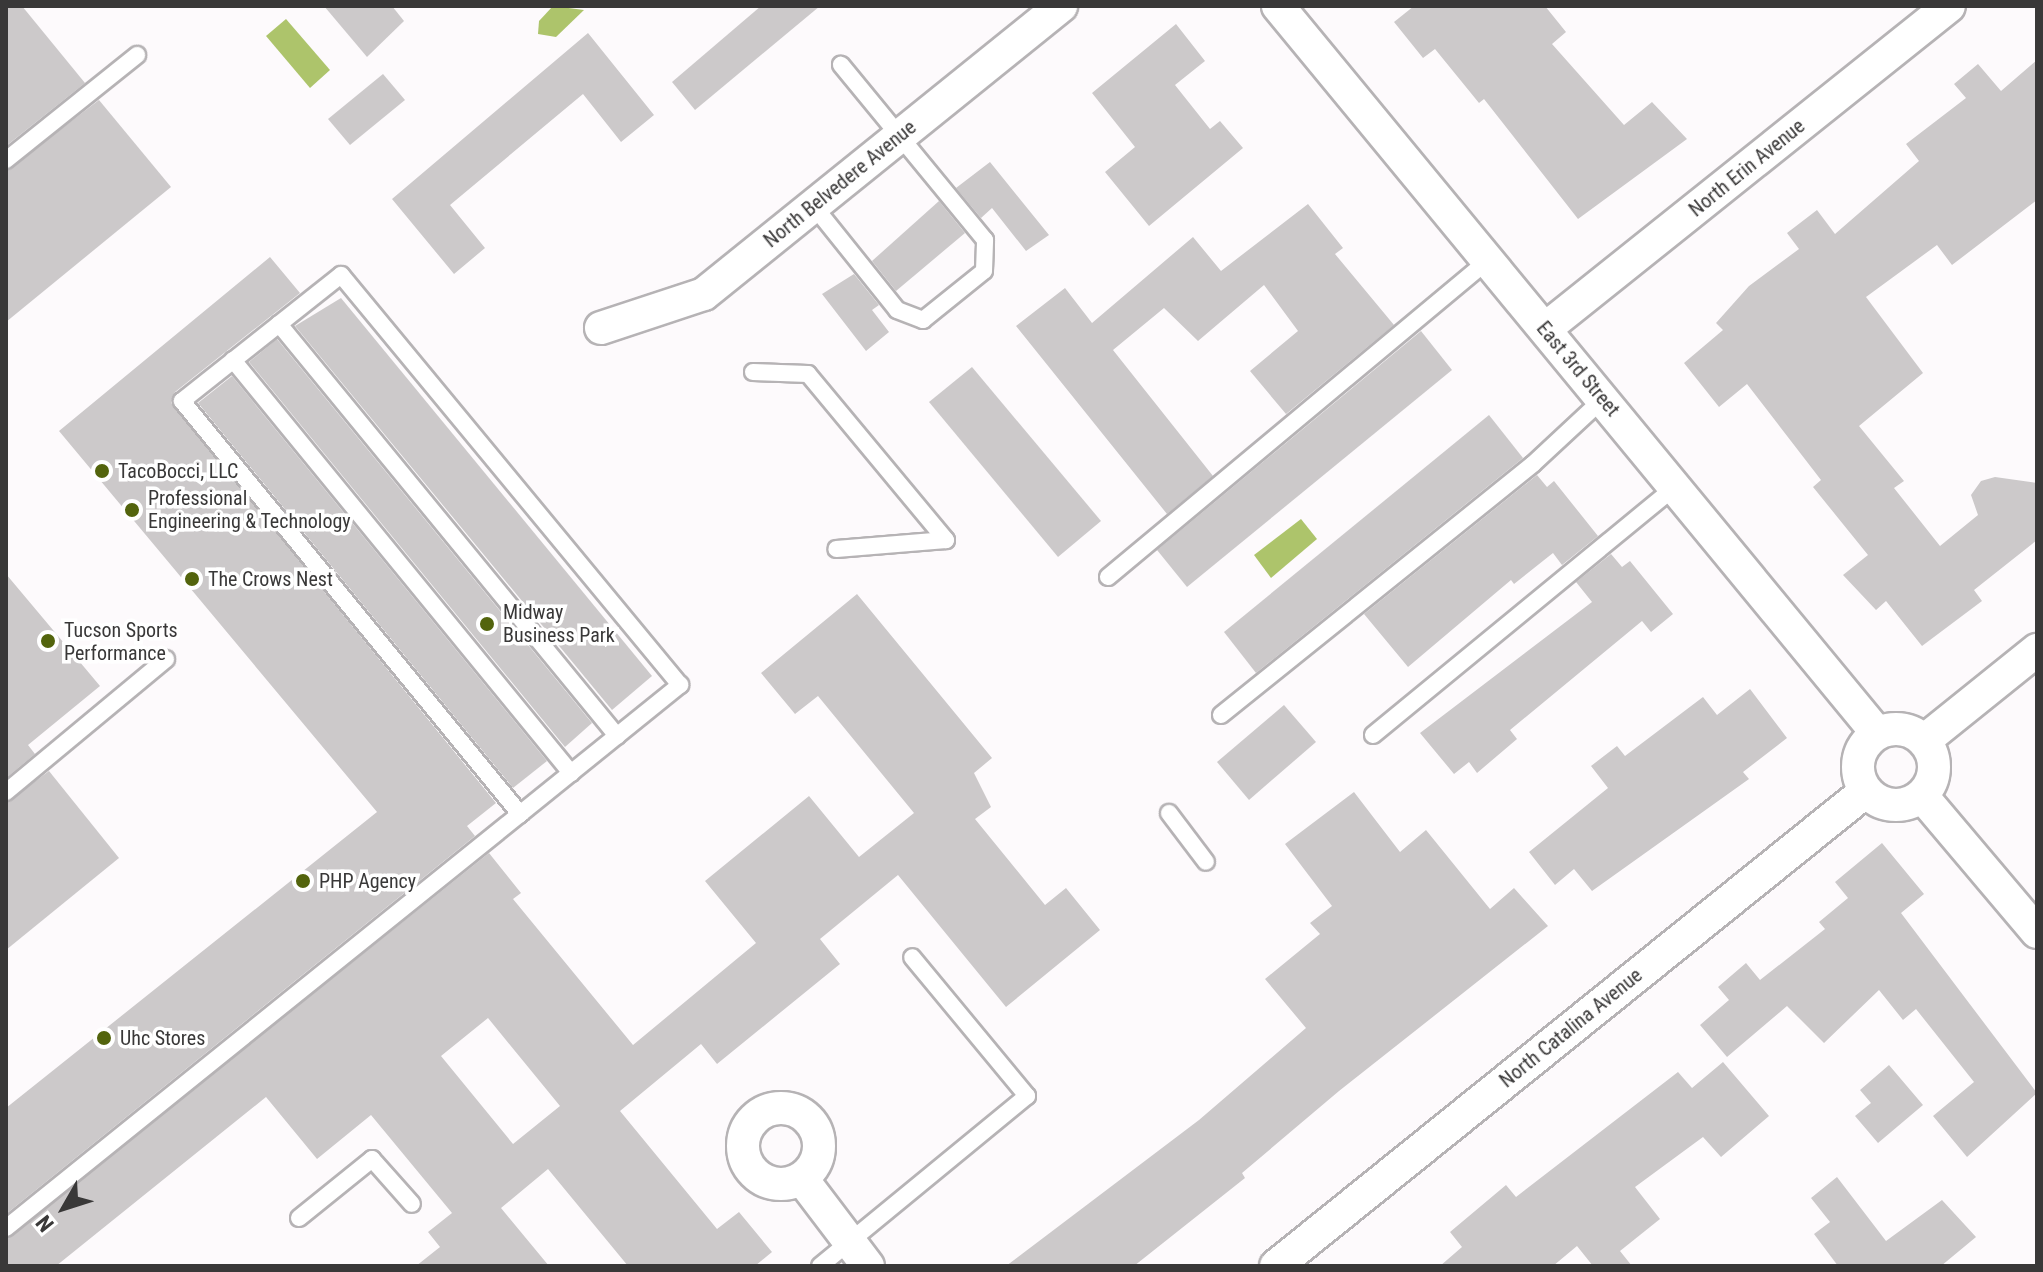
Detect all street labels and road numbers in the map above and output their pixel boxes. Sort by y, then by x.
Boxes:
street label: North Erin Avenue [1684,114,1810,222]
street label: North Belvedere Avenue [759,115,921,253]
street label: East 3rd Street [1531,317,1625,421]
street label: North Catalina Avenue [1495,963,1647,1093]

